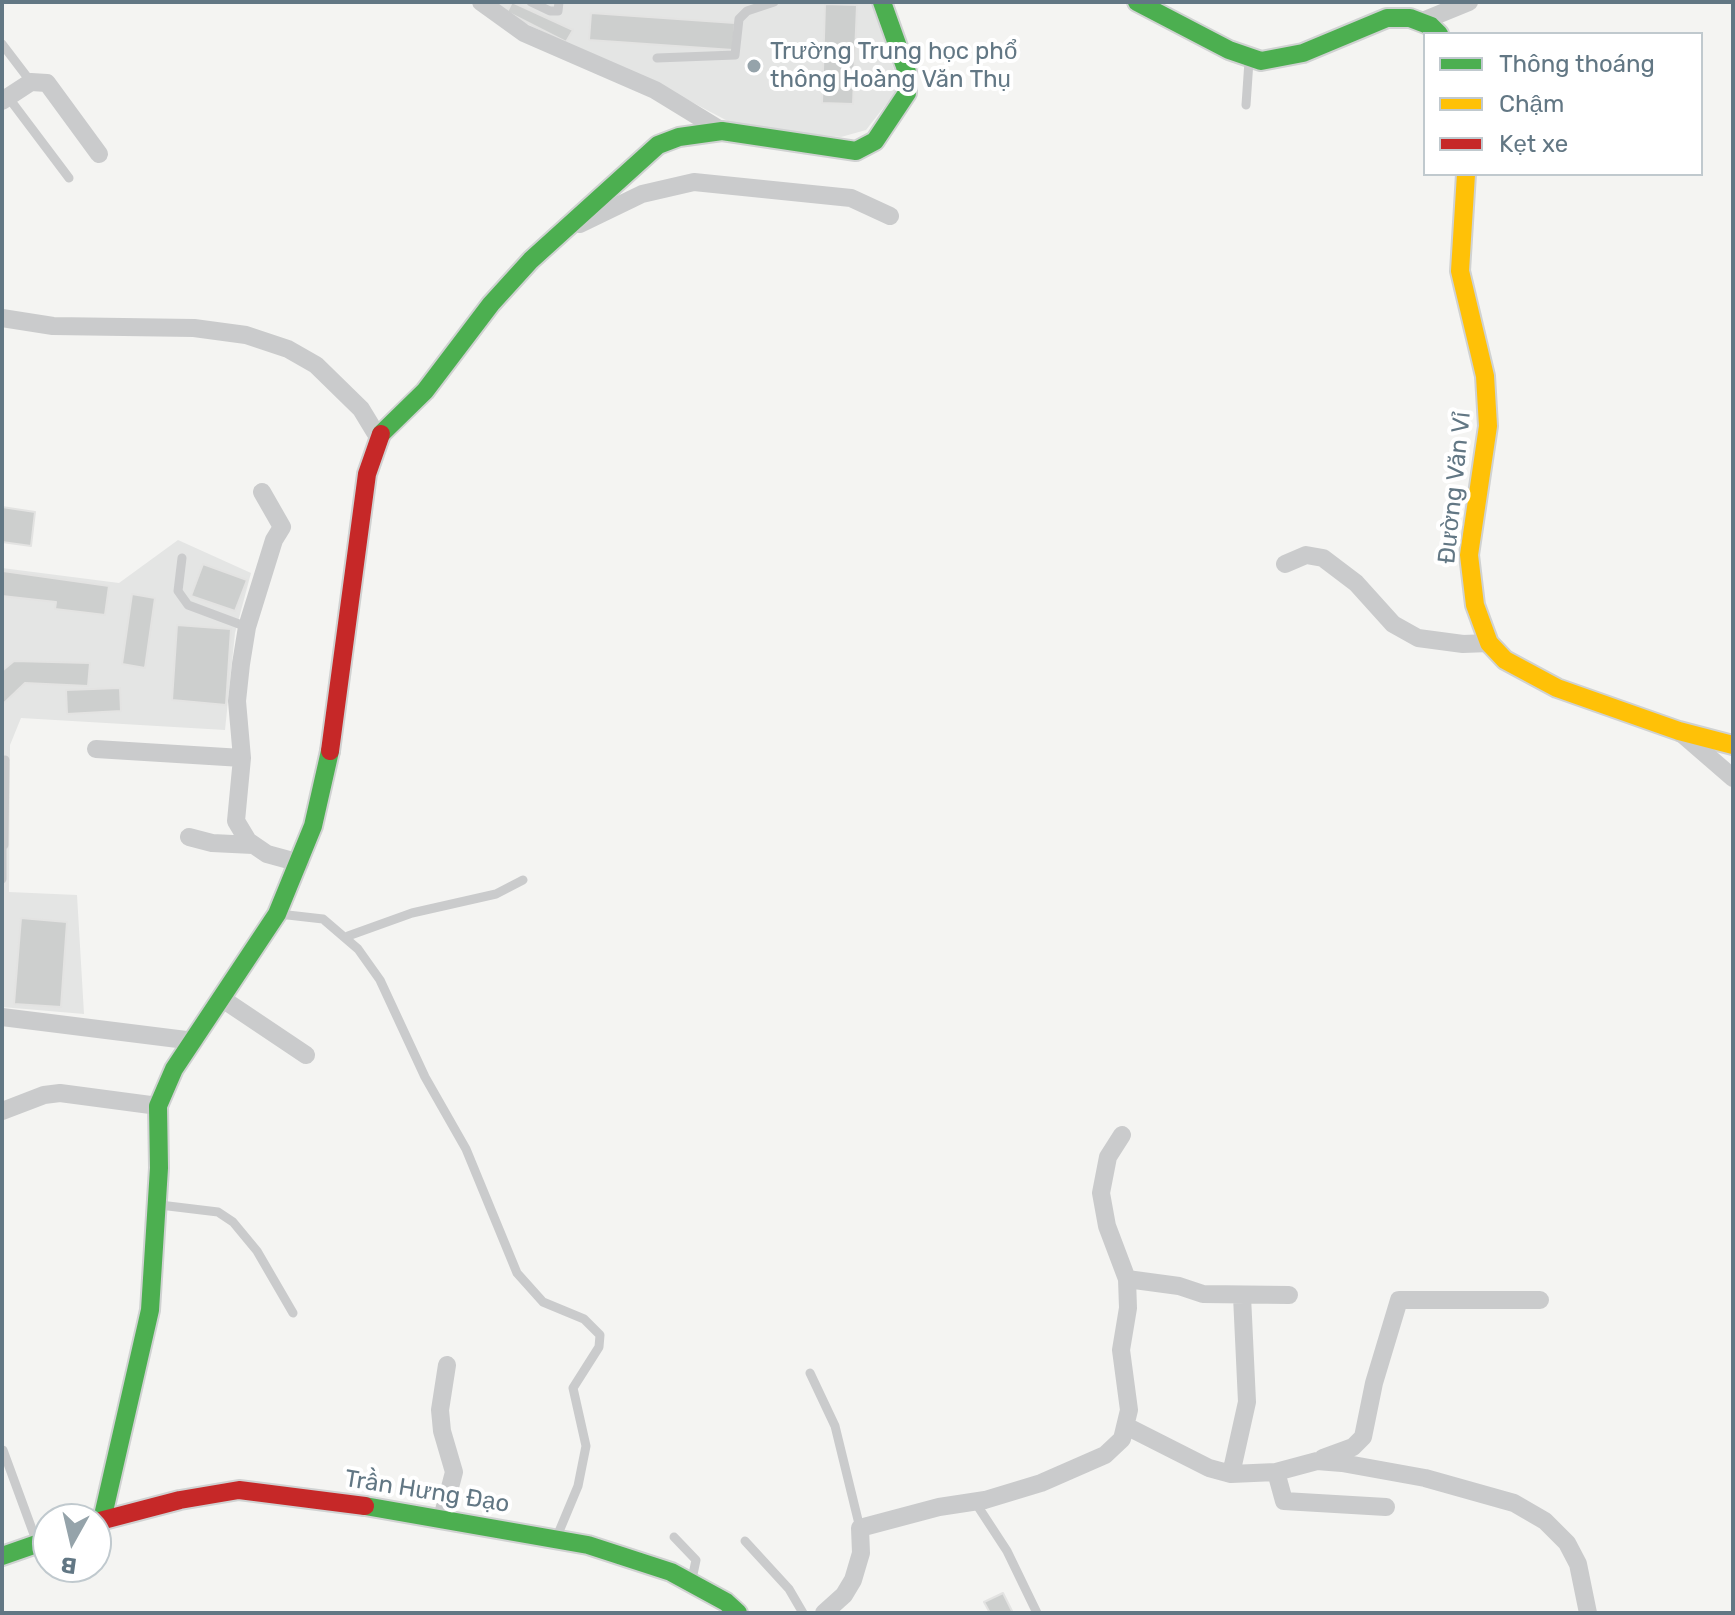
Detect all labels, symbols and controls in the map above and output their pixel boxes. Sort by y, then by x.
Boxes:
legend [1423,32,1703,176]
place label: Trường Trung học phổ thông Hoàng Văn Thụ [770,38,1017,94]
text: Thông thoáng [1499,50,1655,78]
marker: Trường Trung học phổ thông Hoàng Văn Thụ [745,57,763,75]
text: Chậm [1499,90,1564,118]
text: Kẹt xe [1499,130,1568,158]
street label: Đường Văn Vỉ [1433,411,1477,565]
street label: Trần Hưng Đạo [343,1465,511,1519]
north arrow [32,1503,112,1583]
text: B [59,1551,78,1580]

